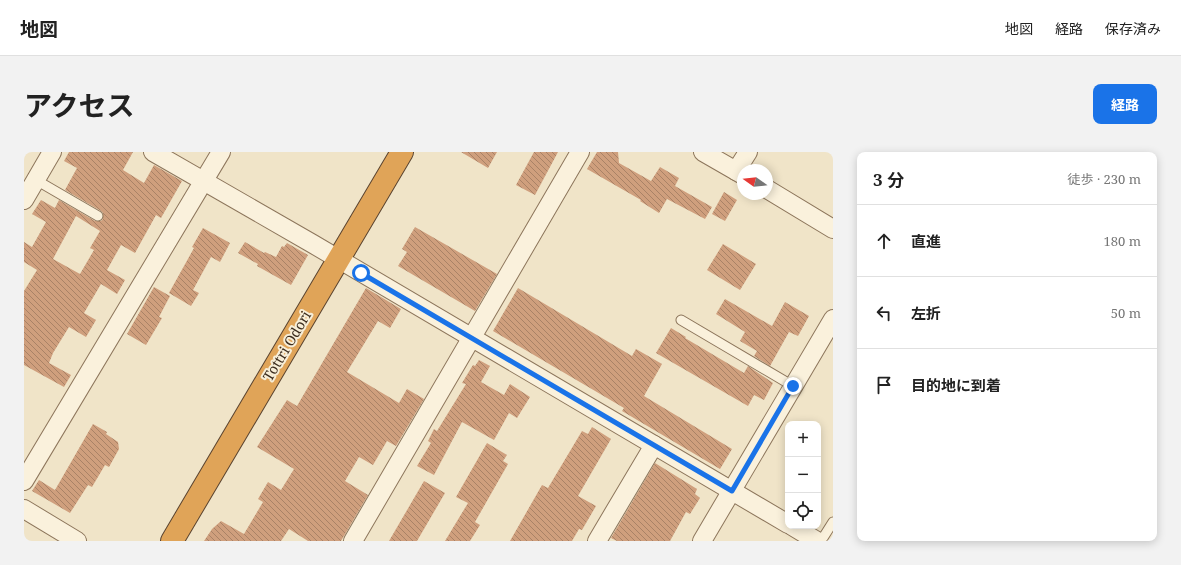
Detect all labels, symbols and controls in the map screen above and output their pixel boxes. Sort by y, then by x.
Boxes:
text: 地図 [20,16,58,42]
text: 地図 [1005,19,1033,38]
text: 経路 [1055,19,1083,38]
text: 保存済み [1105,19,1161,38]
button: 経路 [1093,84,1157,124]
text: アクセス [24,86,135,124]
north arrow [737,164,773,200]
text: 3 分 [873,168,904,191]
text: 徒歩 · 230 m [1068,170,1141,188]
icon: ahead [873,230,895,252]
text: 直進 [911,231,941,251]
text: 180 m [1104,232,1141,250]
route start [352,264,370,282]
icon: left [873,302,895,324]
text: 左折 [911,303,941,323]
text: 50 m [1111,304,1141,322]
street label: Tottri Odori [258,307,315,384]
icon: arrive [873,374,895,396]
text: 目的地に到着 [911,375,1001,395]
route end [784,377,802,395]
map controls [785,421,821,529]
button: + [785,421,821,457]
button: − [785,457,821,493]
button: locate [785,493,821,529]

